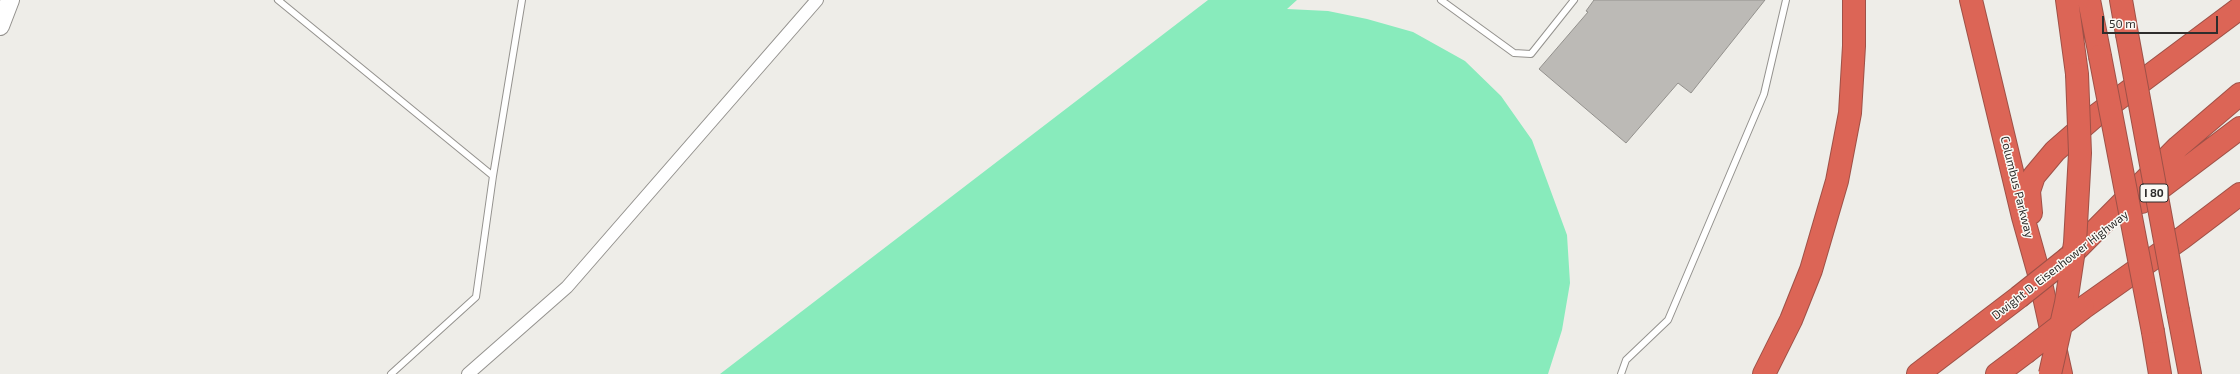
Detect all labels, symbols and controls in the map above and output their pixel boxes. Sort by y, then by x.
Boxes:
scale bar [2104,8,2220,34]
text: 50 m [2109,16,2136,30]
street label: Columbus Parkway [1997,135,2037,239]
road number: I 80 [2140,184,2168,202]
street label: Dwight D. Eisenhower Highway [1989,207,2131,323]

